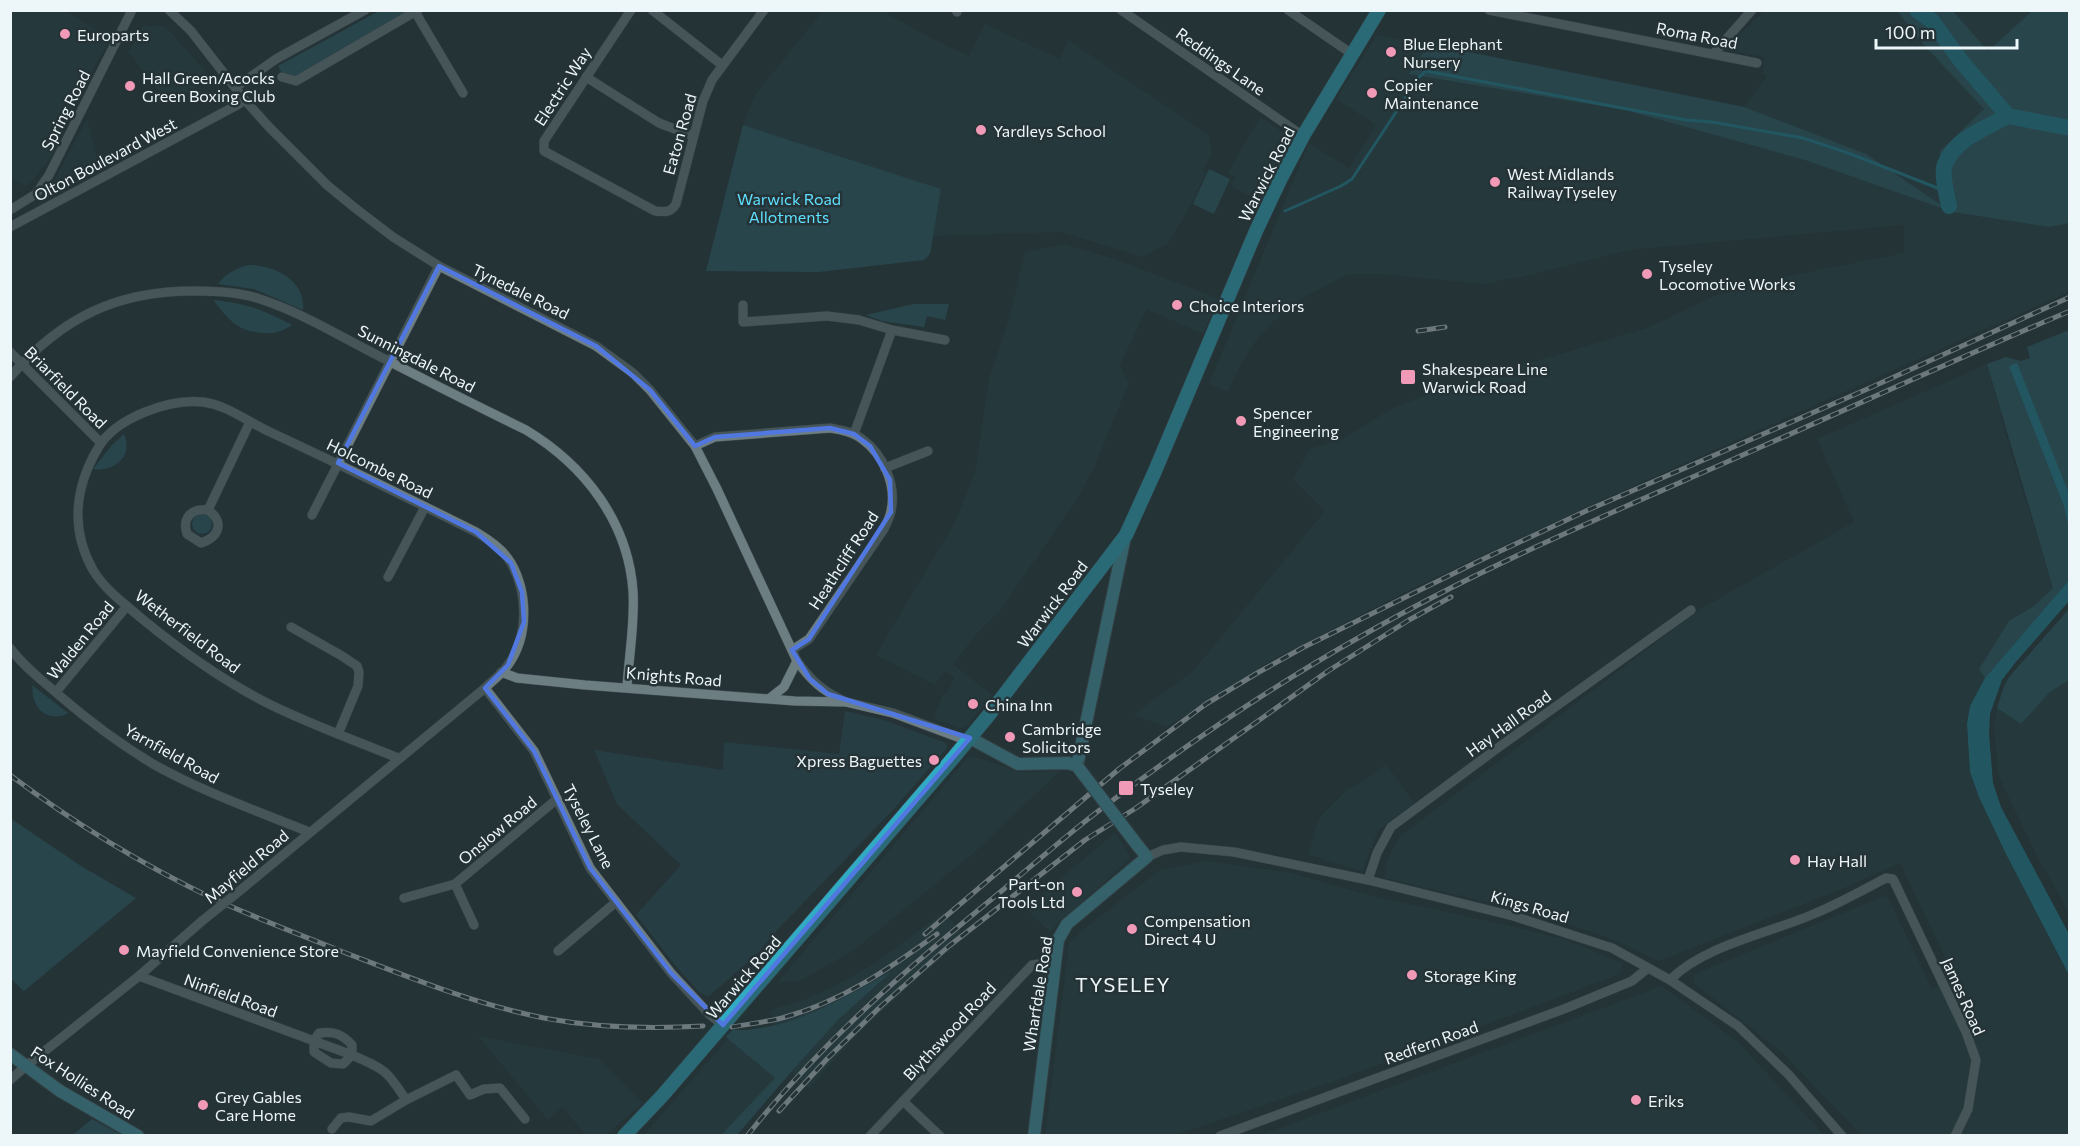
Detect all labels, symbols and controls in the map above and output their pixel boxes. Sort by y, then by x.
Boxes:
scale bar [1876,12,2017,50]
street label: Roma Road [1655,18,1739,52]
text: 100 m [1885,21,1935,43]
street label: Reddings Lane [1173,23,1269,99]
place label: Europarts [77,25,149,44]
marker: Europarts [58,27,72,41]
place label: Blue Elephant Nursery [1403,34,1503,71]
street label: Electric Way [530,43,594,129]
marker: Blue Elephant Nursery [1384,45,1398,59]
street label: Spring Road [37,67,93,153]
place label: Hall Green/Acocks Green Boxing Club [142,68,275,105]
place label: Copier Maintenance [1384,75,1479,112]
marker: Hall Green/Acocks Green Boxing Club [123,79,137,93]
marker: Copier Maintenance [1365,86,1379,100]
street label: Eaton Road [658,91,700,177]
street label: Olton Boulevard West [30,113,180,205]
place label: Yardleys School [993,121,1106,140]
marker: Yardleys School [974,123,988,137]
street label: Warwick Road [1234,123,1298,225]
place label: West Midlands RailwayTyseley [1507,164,1617,201]
marker: West Midlands RailwayTyseley [1488,175,1502,189]
park label: Warwick Road Allotments [737,189,841,226]
place label: Tyseley Locomotive Works [1659,256,1796,293]
street label: Tynedale Road [469,259,573,323]
marker: Tyseley Locomotive Works [1640,267,1654,281]
place label: Choice Interiors [1189,296,1304,315]
marker: Choice Interiors [1170,298,1184,312]
street label: Sunningdale Road [355,320,479,396]
street label: Briarfield Road [21,342,111,432]
place label: Shakespeare Line Warwick Road [1422,359,1548,396]
marker: Shakespeare Line Warwick Road [1399,368,1417,386]
place label: Spencer Engineering [1253,403,1339,440]
marker: Spencer Engineering [1234,414,1248,428]
street label: Holcombe Road [324,434,436,502]
street label: Heathcliff Road [804,507,882,613]
street label: Warwick Road [1013,557,1091,651]
street label: Wetherfield Road [132,585,244,677]
street label: Walden Road [43,597,117,683]
street label: Knights Road [625,662,723,690]
street label: Hay Hall Road [1462,686,1554,760]
place label: China Inn [985,695,1053,714]
marker: China Inn [966,697,980,711]
street label: Yarnfield Road [121,719,223,787]
place label: Cambridge Solicitors [1022,719,1101,756]
marker: Cambridge Solicitors [1003,730,1017,744]
place label: Xpress Baguettes [796,751,922,770]
marker: Xpress Baguettes [927,753,941,767]
marker: Tyseley [1117,779,1135,797]
place label: Tyseley [1140,779,1194,798]
street label: Tyseley Lane [560,781,618,871]
street label: Onslow Road [454,792,540,868]
street label: Mayfield Road [200,825,292,907]
place label: Hay Hall [1807,851,1867,870]
marker: Hay Hall [1788,853,1802,867]
place label: Part-on Tools Ltd [998,874,1065,911]
marker: Part-on Tools Ltd [1070,885,1084,899]
street label: Kings Road [1489,886,1571,926]
place label: Compensation Direct 4 U [1144,911,1251,948]
marker: Compensation Direct 4 U [1125,922,1139,936]
street label: Warwick Road [702,931,784,1023]
street label: Wharfdale Road [1018,935,1056,1053]
place label: Mayfield Convenience Store [136,941,339,960]
marker: Mayfield Convenience Store [117,943,131,957]
street label: James Road [1938,954,1990,1038]
place label: Storage King [1424,966,1517,985]
marker: Storage King [1405,968,1419,982]
street label: Ninfield Road [182,969,280,1021]
district label: TYSELEY [1075,972,1171,996]
street label: Blythswood Road [899,978,999,1084]
street label: Redfern Road [1382,1016,1480,1068]
street label: Fox Hollies Road [28,1041,138,1123]
place label: Grey Gables Care Home [215,1087,302,1124]
place label: Eriks [1648,1091,1684,1110]
marker: Eriks [1629,1093,1643,1107]
marker: Grey Gables Care Home [196,1098,210,1112]

